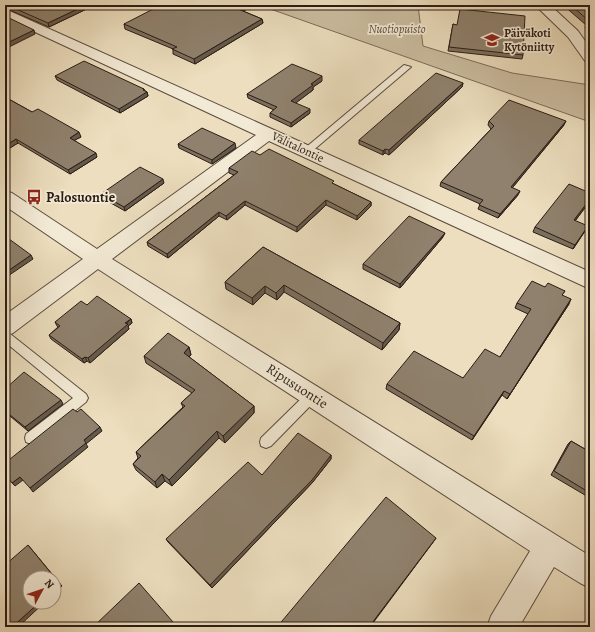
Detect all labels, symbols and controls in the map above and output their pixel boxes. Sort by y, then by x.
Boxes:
park label: Nuotiopuisto [368,21,426,37]
place label: Päiväkoti Kytöniitty [504,25,555,55]
school or university icon: Päiväkoti Kytöniitty [483,31,501,49]
street label: Välitalontie [268,127,327,166]
bus stop icon: Palosuontie [25,188,43,206]
place label: Palosuontie [46,188,116,207]
street label: Ripusuontie [262,359,332,413]
north arrow [22,570,62,610]
text: N [41,576,58,592]

